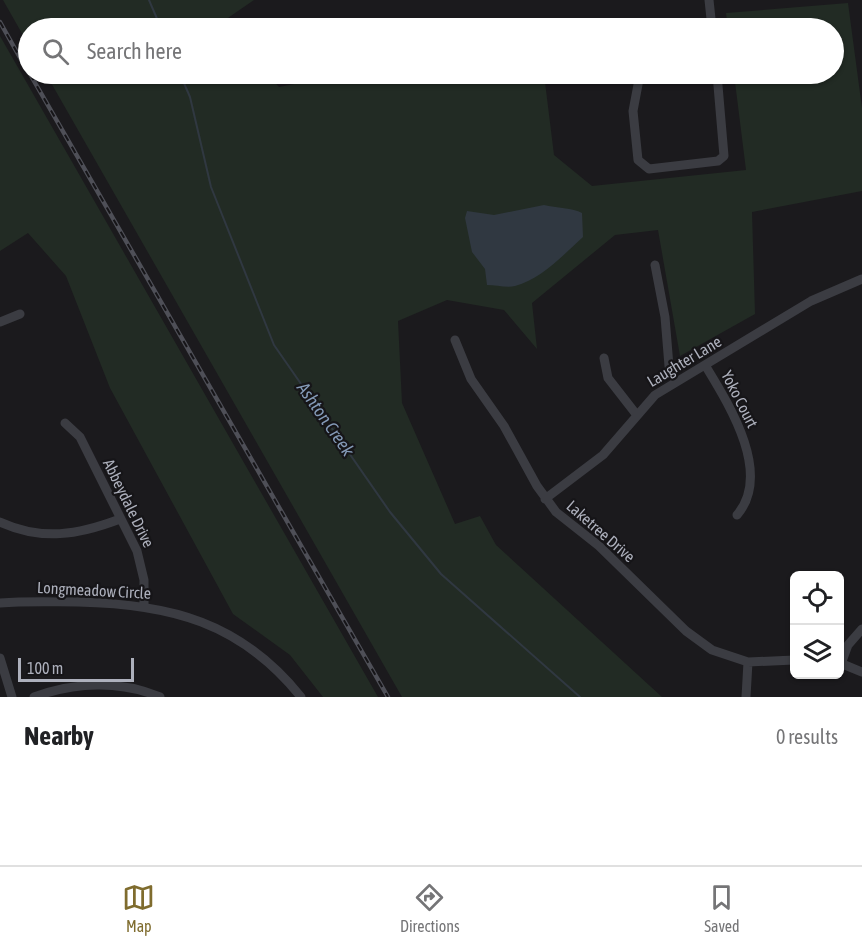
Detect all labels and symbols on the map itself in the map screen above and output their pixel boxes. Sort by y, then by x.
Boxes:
street label: Laughter Lane [644,332,725,391]
street label: Yoko Court [718,367,762,431]
water label: Ashton Creek [292,377,360,461]
street label: Abbeydale Drive [99,456,158,551]
street label: Laketree Drive [563,496,639,566]
street label: Longmeadow Circle [36,578,151,603]
scale bar [18,655,134,682]

